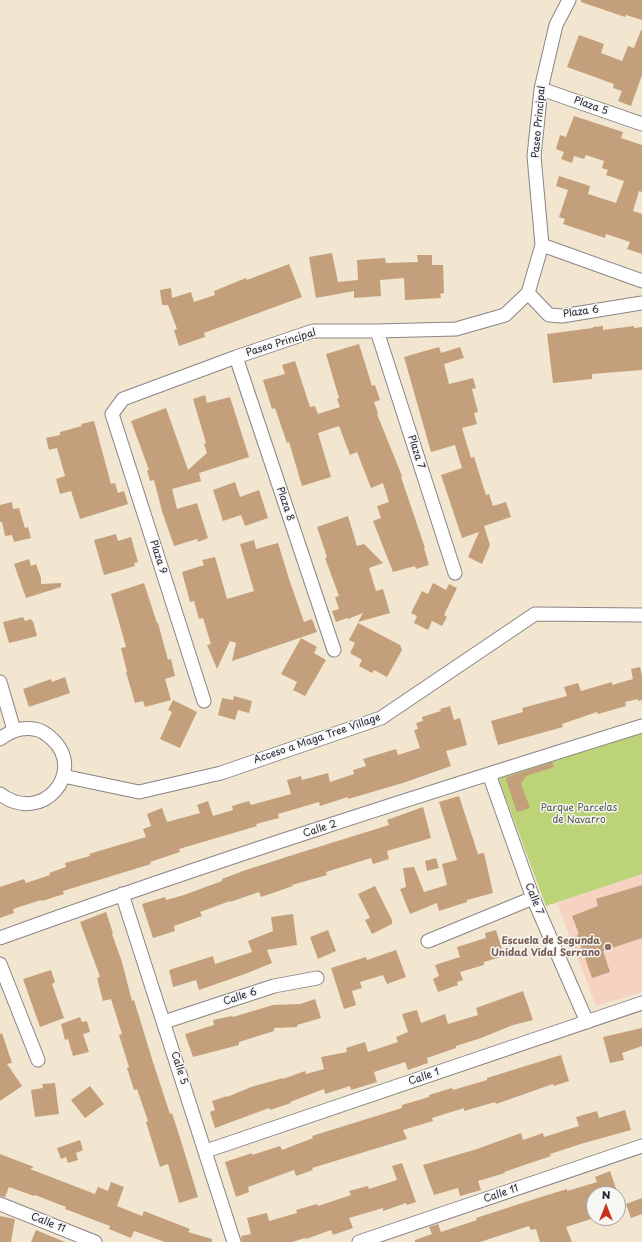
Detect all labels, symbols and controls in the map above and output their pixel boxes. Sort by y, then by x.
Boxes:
street label: Paseo Principal [530,85,548,159]
street label: Plaza 5 [572,95,610,117]
street label: Plaza 6 [562,304,600,320]
street label: Paseo Principal [244,327,318,359]
street label: Plaza 7 [405,434,427,470]
street label: Plaza 8 [274,485,296,523]
street label: Plaza 9 [147,539,169,575]
street label: Acceso a Maga Tree Village [252,712,382,766]
park label: Parque Parcelas de Navarro [541,802,617,826]
street label: Calle 2 [302,818,338,840]
street label: Calle 7 [522,881,546,917]
place label: Escuela de Segunda Unidad Vidal Serrano [491,935,600,958]
marker: Escuela de Segunda Unidad Vidal Serrano [603,942,613,952]
street label: Calle 6 [222,986,258,1008]
street label: Calle 5 [168,1050,190,1086]
street label: Calle 1 [407,1066,441,1088]
street label: Calle 11 [482,1182,520,1206]
north arrow [586,1186,626,1226]
text: N [602,1186,610,1203]
street label: Calle 11 [29,1211,67,1235]

